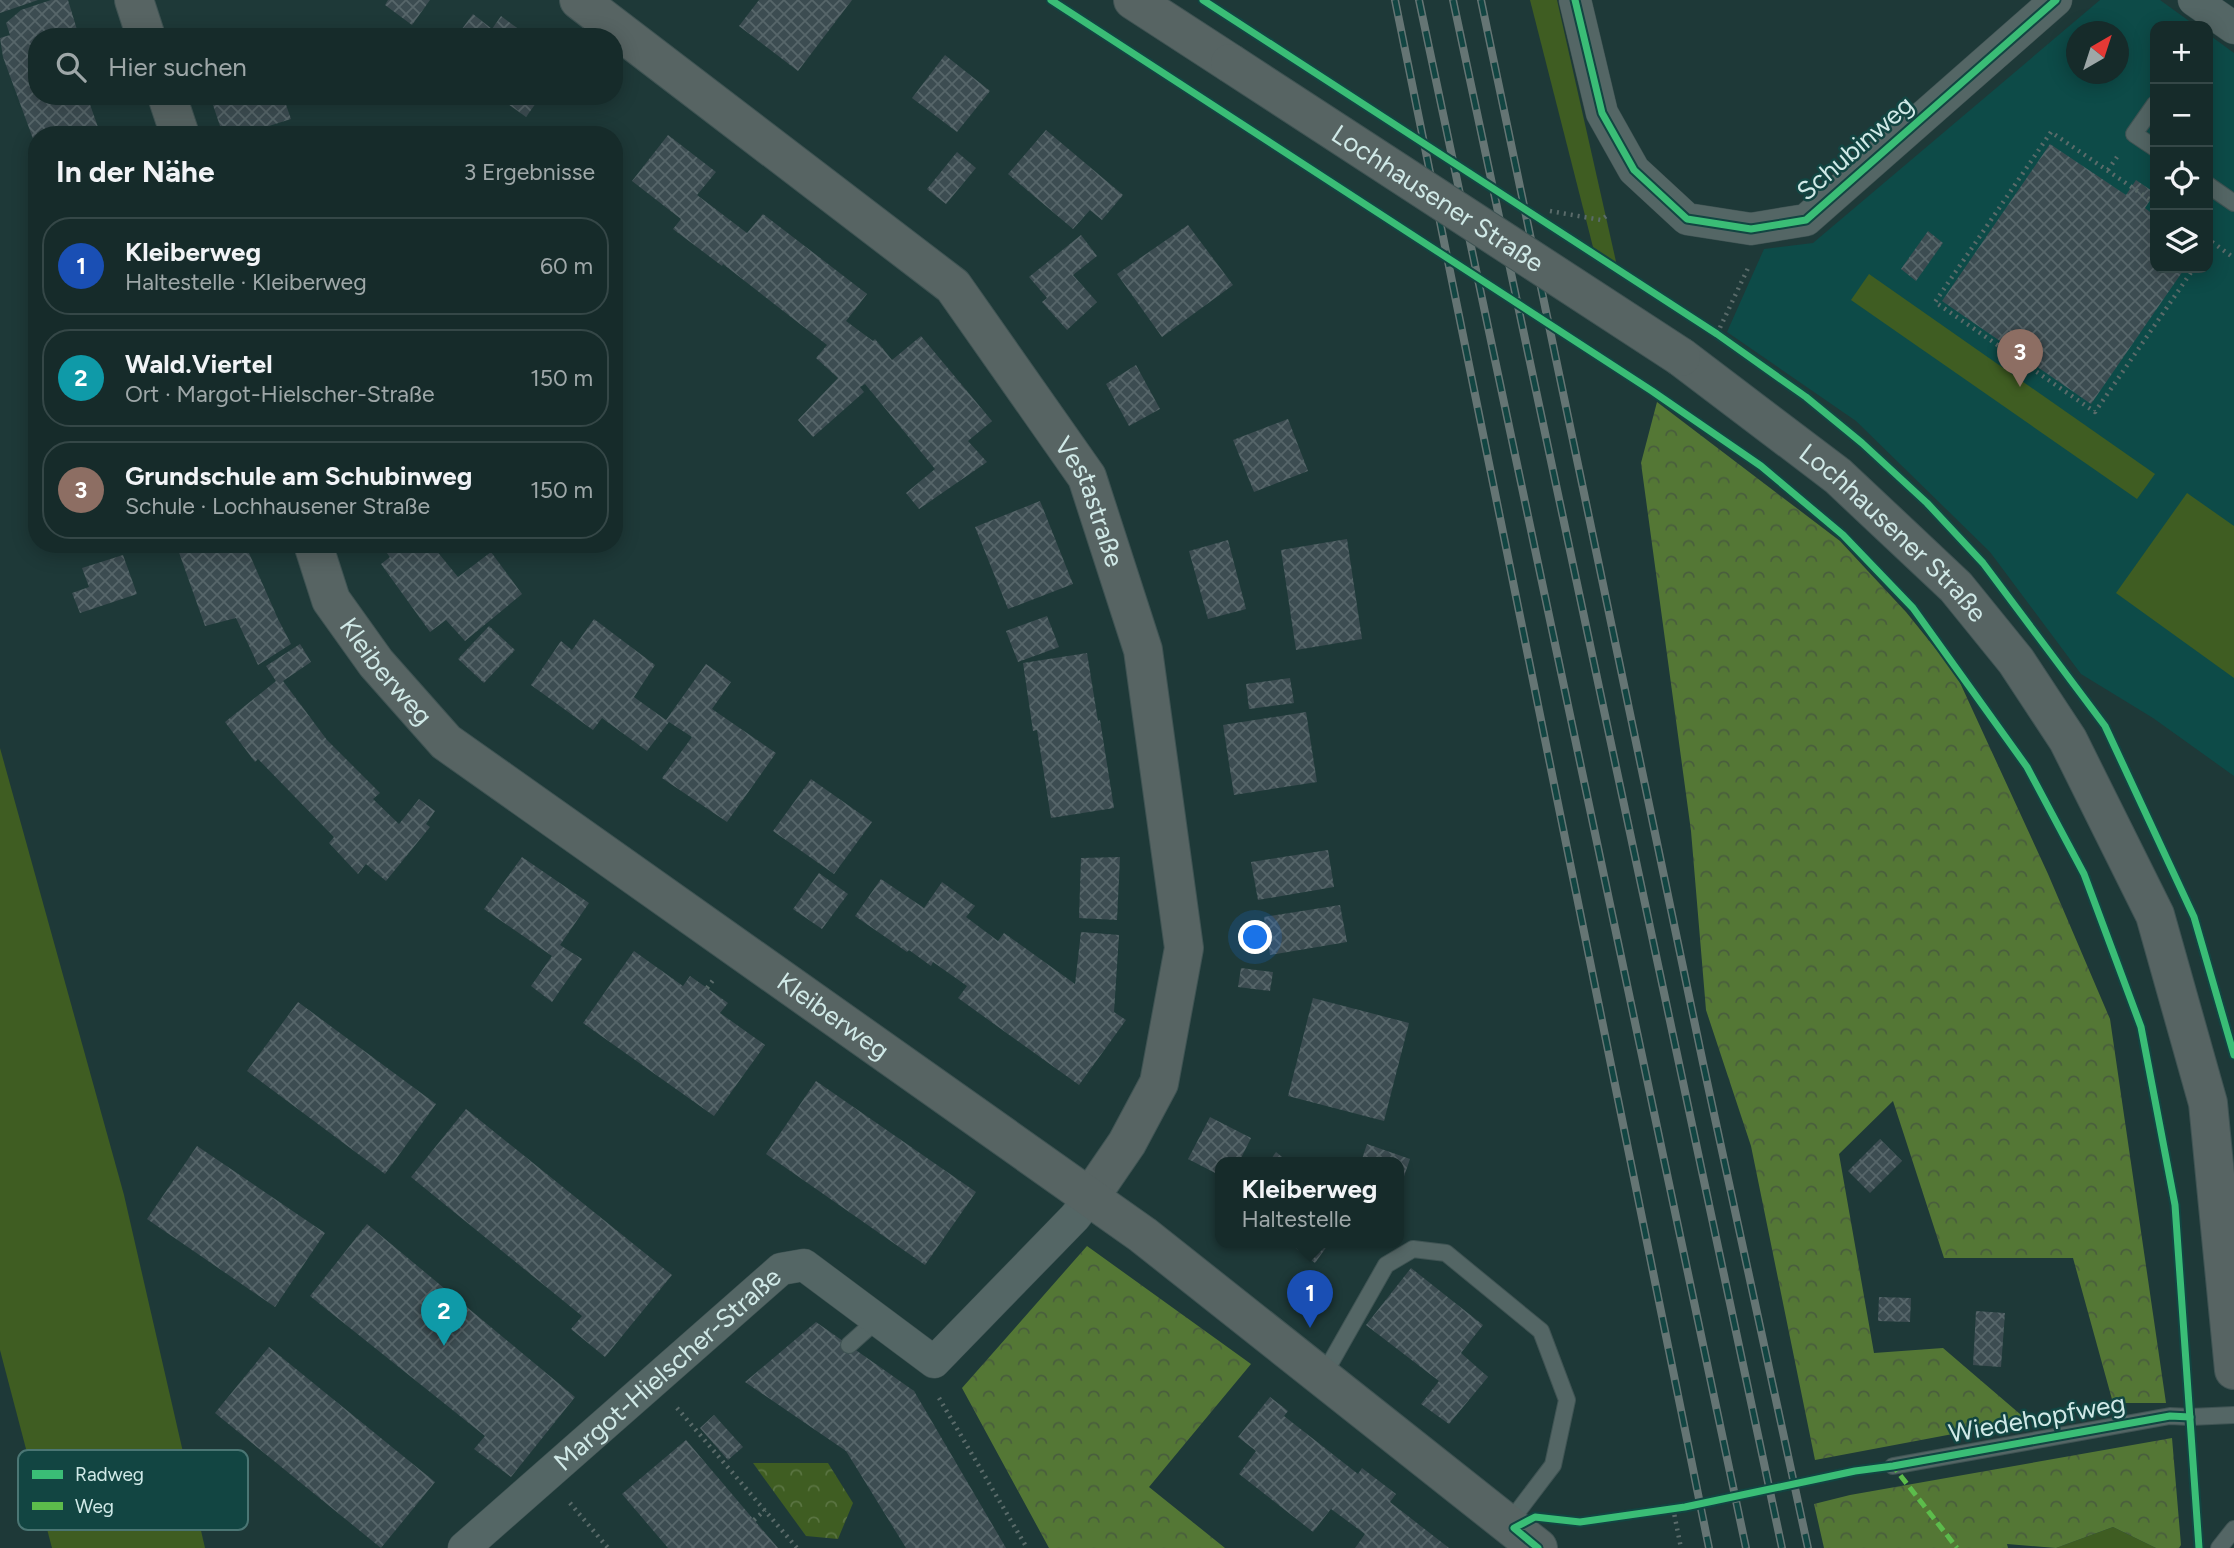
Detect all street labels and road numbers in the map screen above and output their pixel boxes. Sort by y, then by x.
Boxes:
street label: Schubinweg [1790,89,1920,207]
street label: Lochhausener Straße [1326,118,1550,279]
street label: Vestastraße [1048,430,1131,571]
street label: Lochhausener Straße [1793,437,1994,628]
street label: Kleiberweg [333,611,439,732]
street label: Kleiberweg [771,965,895,1066]
street label: Margot-Hielscher-Straße [547,1261,788,1477]
street label: Wiedehopfweg [1946,1387,2128,1449]

